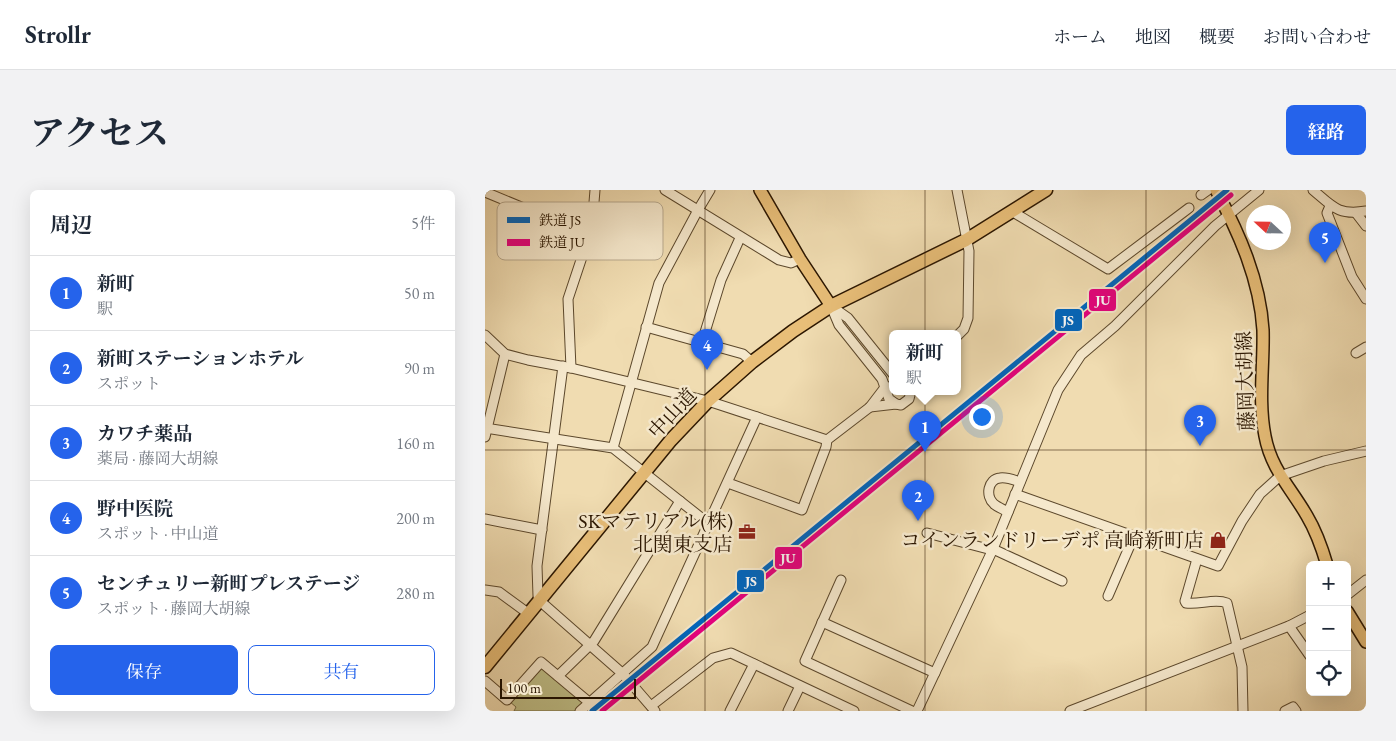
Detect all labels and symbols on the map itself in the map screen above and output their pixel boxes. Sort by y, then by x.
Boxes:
legend [497,202,663,260]
north arrow [1246,205,1291,250]
text: 鉄道 JS [539,211,581,229]
pin: 5 [1309,222,1341,263]
text: 鉄道 JU [539,233,586,251]
line badge: JU [1088,288,1117,312]
text: JU [1093,291,1111,309]
line badge: JS [1054,308,1083,332]
text: JS [1060,311,1074,329]
pin: 4 [691,329,723,370]
street label: 藤岡大胡線 [1230,331,1260,431]
street label: 中山道 [642,382,702,444]
your location [969,404,995,430]
pin: 3 [1184,405,1216,446]
pin: 1 [909,411,941,452]
pin: 2 [902,480,934,521]
place label: SKマテリアル(株) 北関東支店 [578,508,733,557]
office icon: SKマテリアル(株) 北関東支店 [737,522,757,542]
place label: コインランドリーデポ 高崎新町店 [901,527,1204,553]
shop icon: コインランドリーデポ 高崎新町店 [1208,530,1228,550]
line badge: JU [774,546,803,570]
text: JU [778,549,796,567]
line badge: JS [736,569,765,593]
text: JS [743,572,757,590]
scale bar [500,676,636,699]

